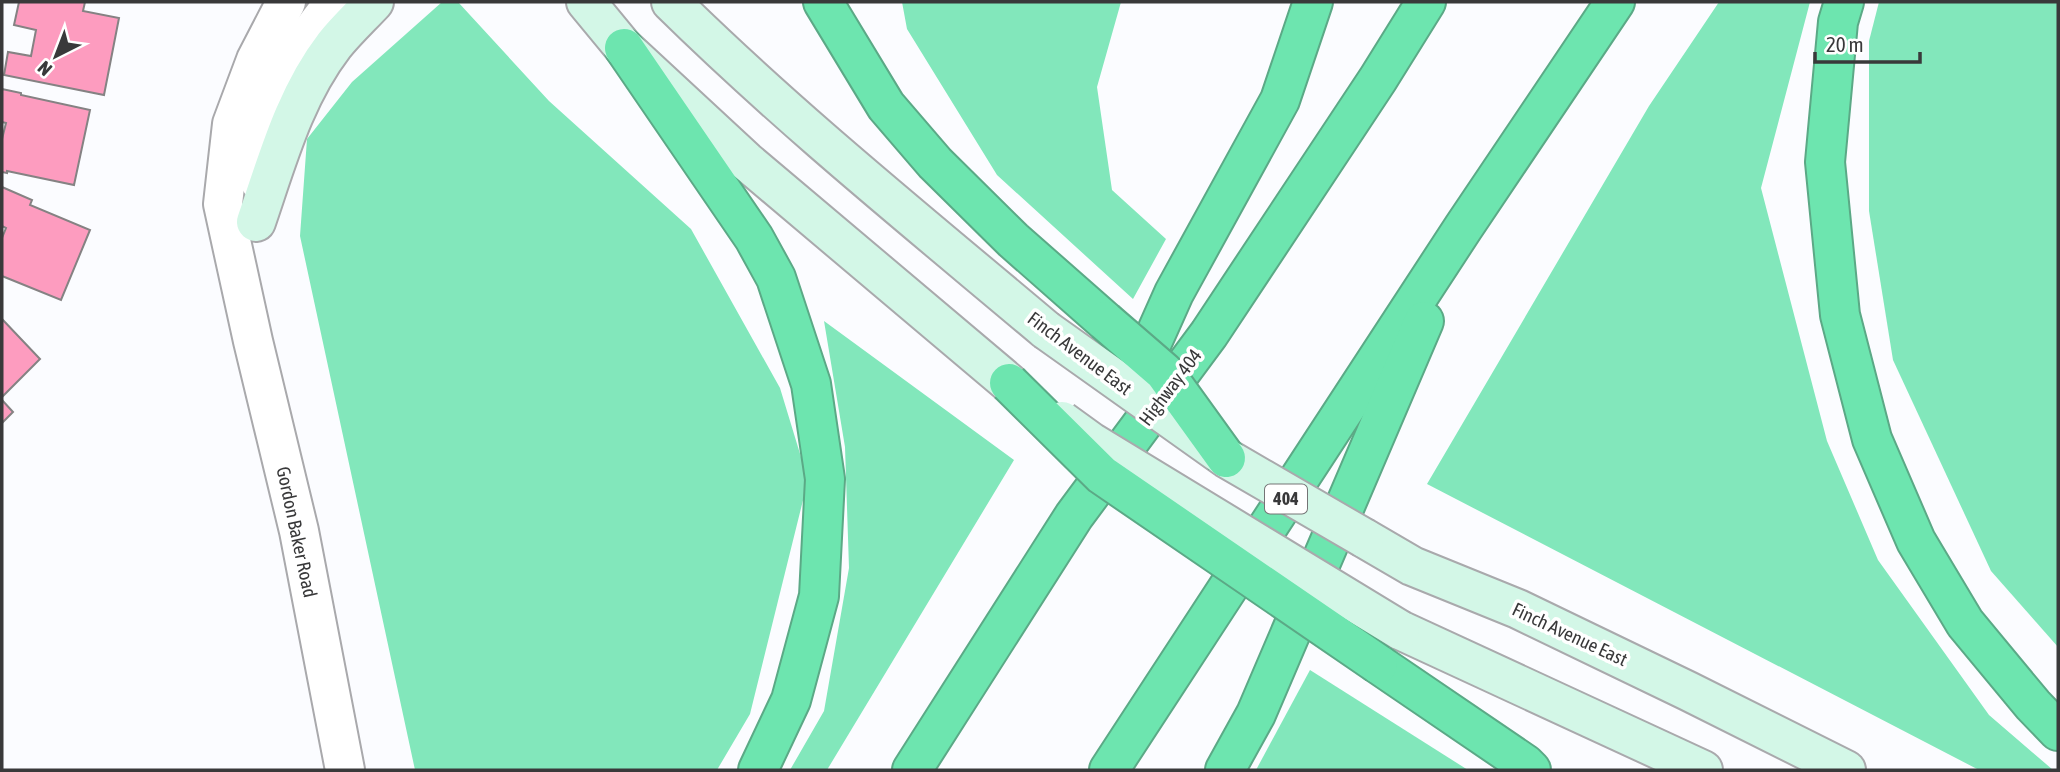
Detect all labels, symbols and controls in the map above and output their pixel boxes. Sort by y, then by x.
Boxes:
north arrow [21,21,91,91]
scale bar [1815,21,1920,65]
text: 20 m [1826,32,1864,56]
text: N [33,57,56,81]
street label: Finch Avenue East [1024,307,1136,399]
street label: Highway 404 [1134,344,1206,430]
street label: Gordon Baker Road [272,465,322,599]
road number: 404 [1265,485,1307,514]
street label: Finch Avenue East [1509,598,1631,670]

